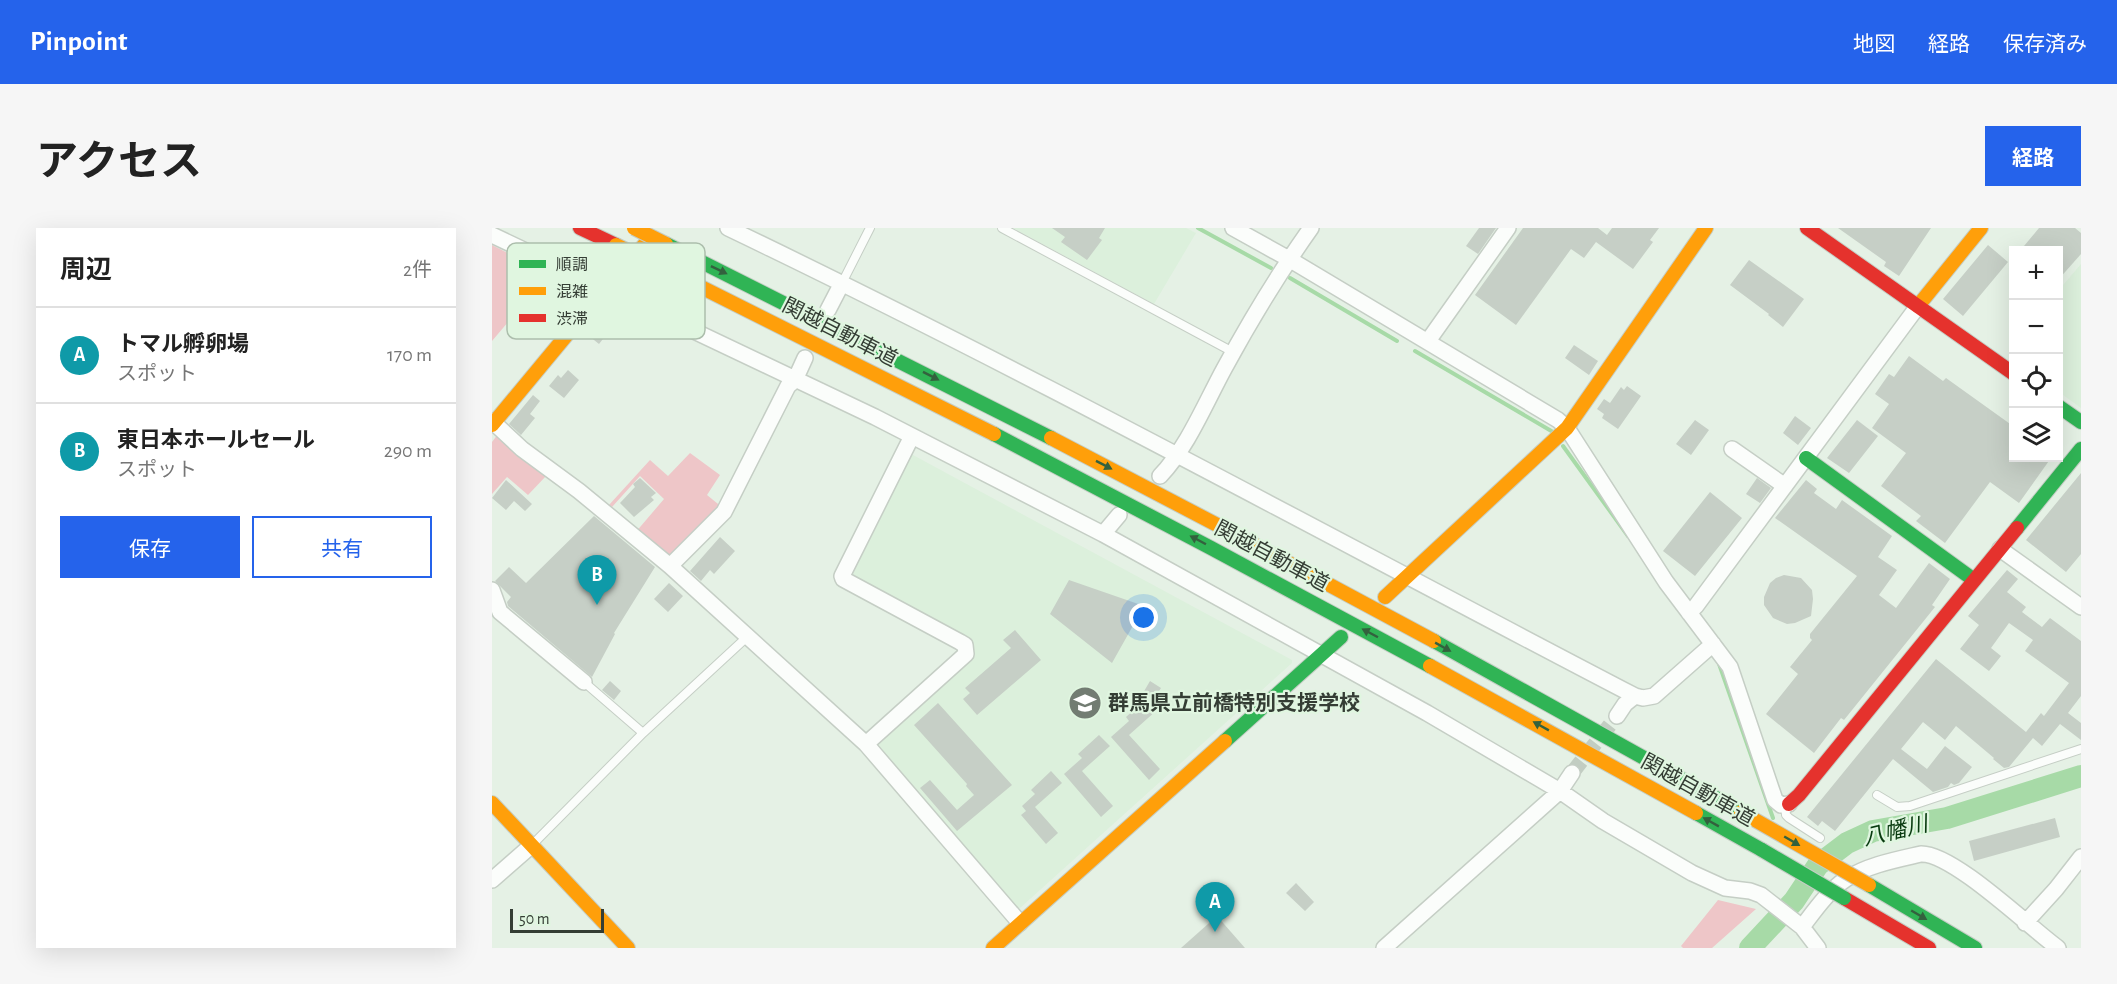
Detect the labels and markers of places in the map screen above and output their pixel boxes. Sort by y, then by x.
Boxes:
pin: B [578,556,616,605]
school or university icon: 群馬県立前橋特別支援学校 [1067,685,1103,721]
place label: 群馬県立前橋特別支援学校 [1108,691,1360,714]
pin: A [1196,882,1234,932]

